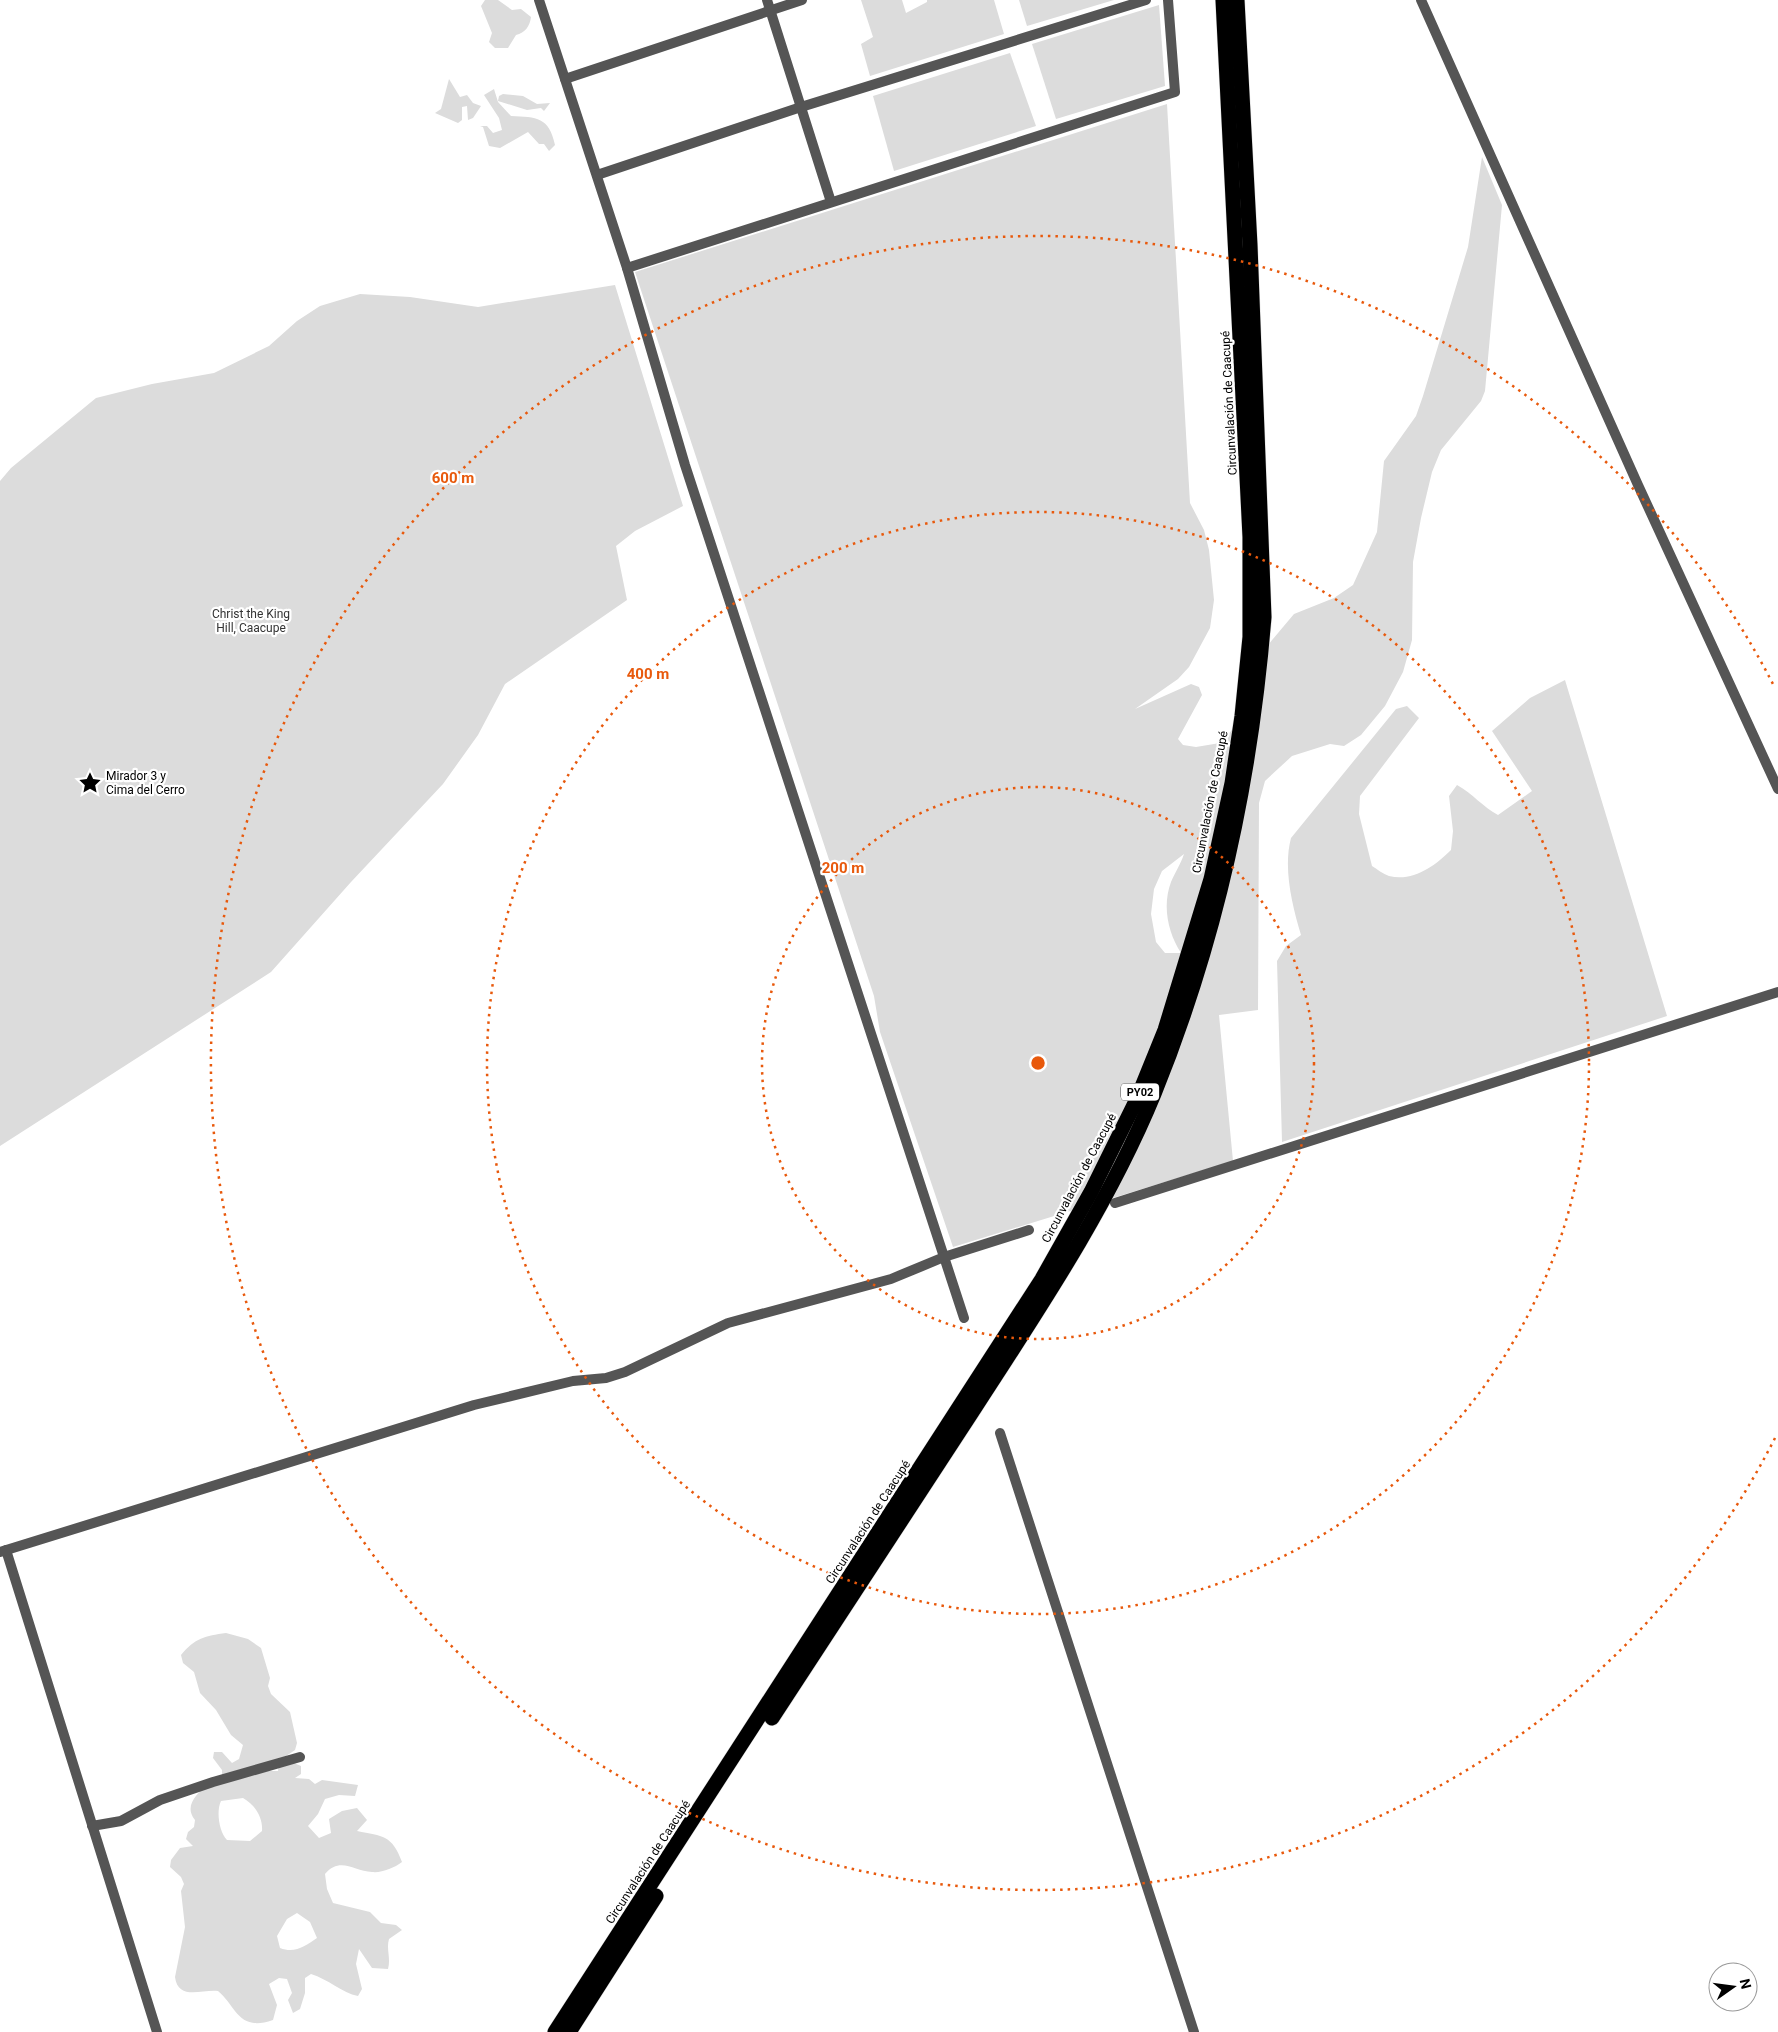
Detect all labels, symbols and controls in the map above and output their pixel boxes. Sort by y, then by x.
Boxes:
street label: Circunvalación de Caacupé [1218,330,1240,476]
text: 600 m [432,469,474,487]
park label: Christ the King Hill, Caacupe [212,607,290,635]
text: 400 m [627,665,669,683]
street label: Circunvalación de Caacupé [1189,730,1231,874]
place label: Mirador 3 y Cima del Cerro [106,769,185,797]
place icon: Mirador 3 y Cima del Cerro [77,770,103,796]
text: 200 m [822,859,864,877]
centre of rings [1029,1054,1047,1072]
road number: PY02 [1121,1084,1159,1100]
street label: Circunvalación de Caacupé [1039,1111,1119,1245]
street label: Circunvalación de Caacupé [823,1458,913,1586]
street label: Circunvalación de Caacupé [603,1798,693,1926]
north arrow [1708,1962,1758,2012]
text: N [1737,1977,1755,1991]

